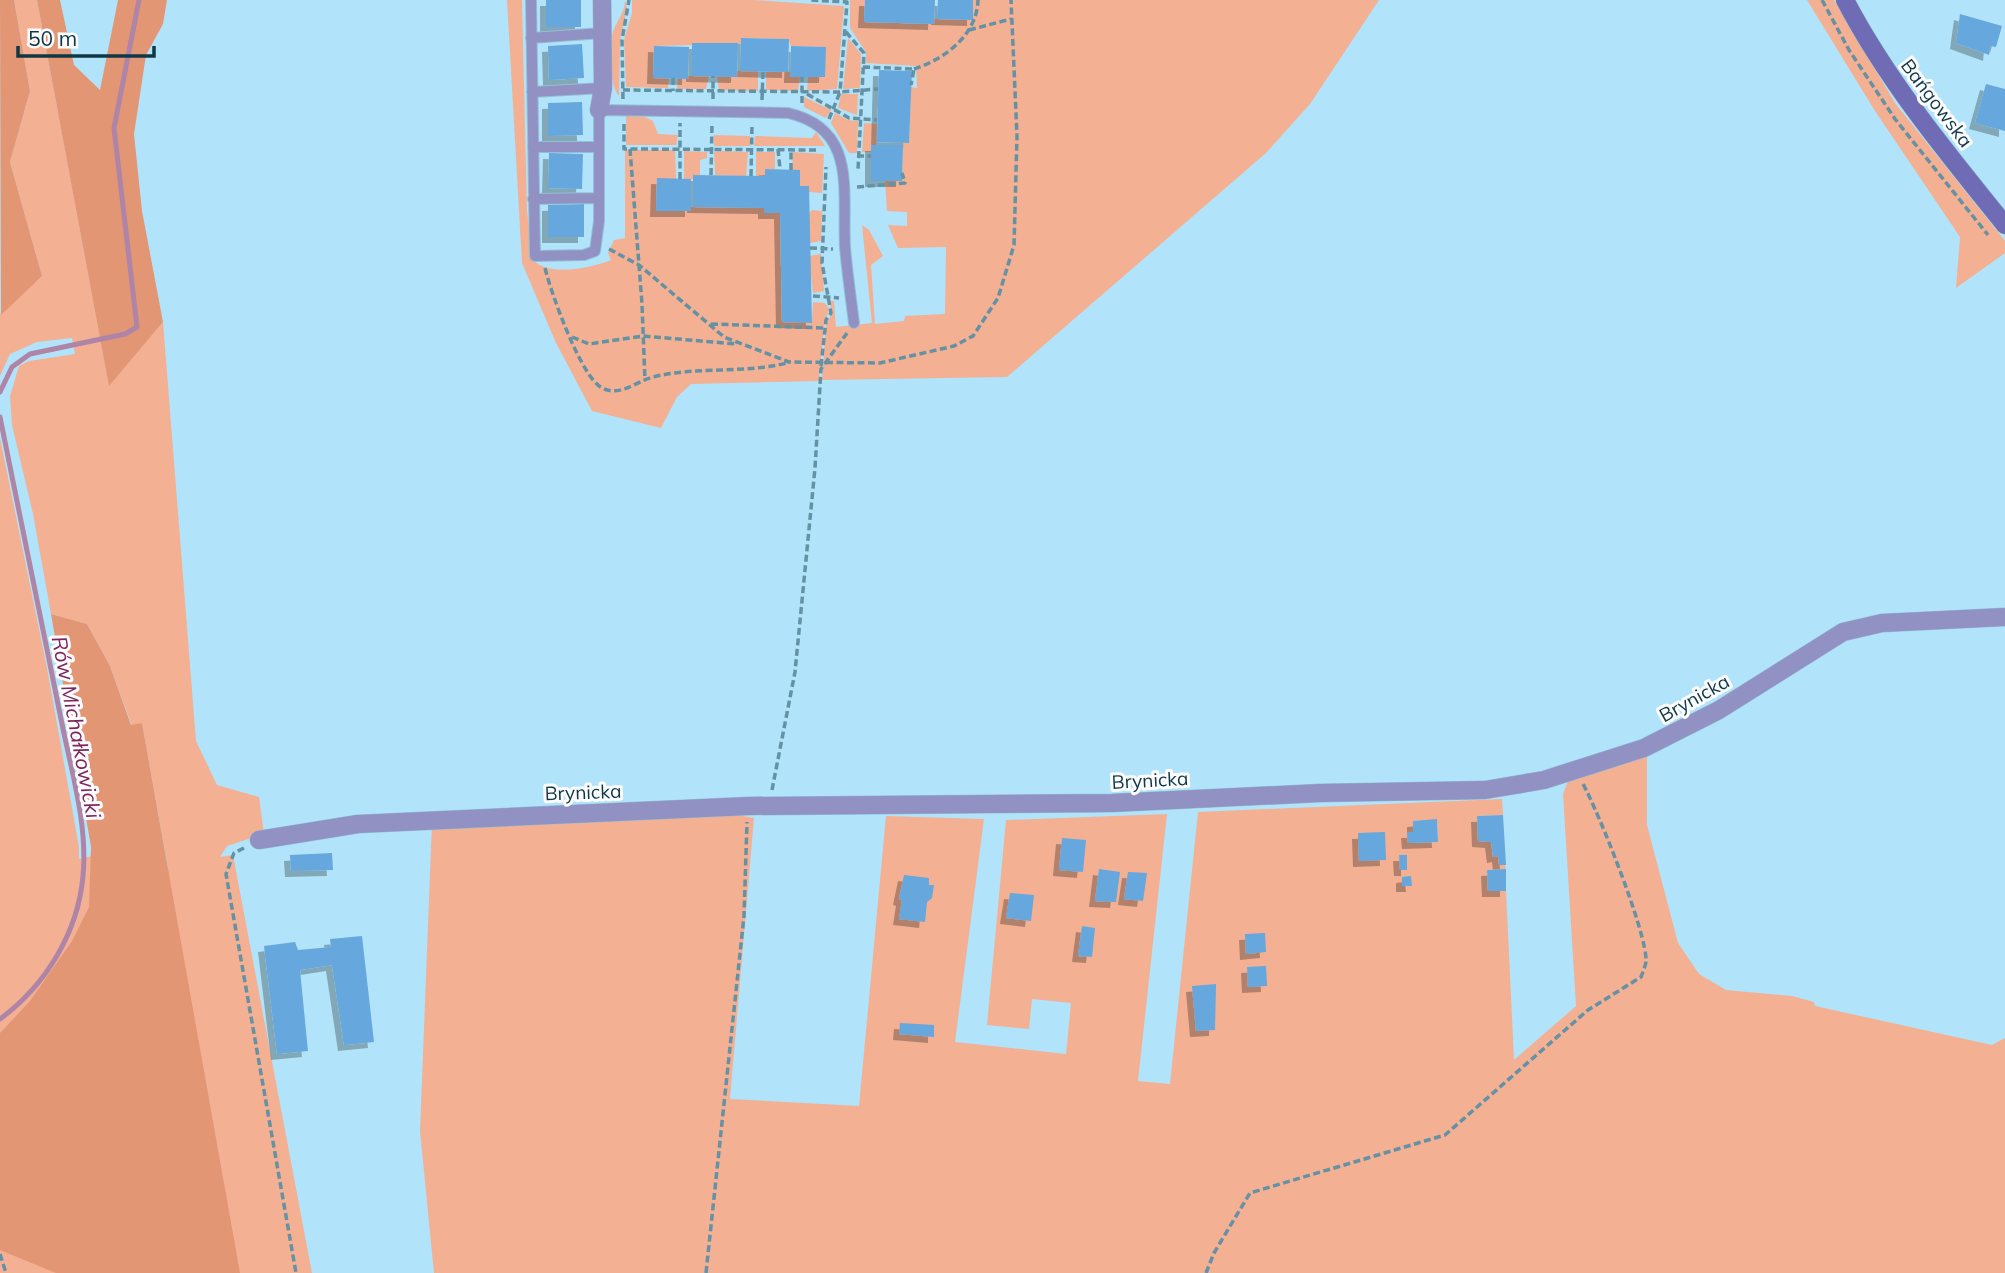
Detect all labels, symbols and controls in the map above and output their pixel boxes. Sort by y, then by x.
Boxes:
scale bar [18,14,154,58]
text: 50 m [28,25,77,51]
street label: Bańgowska [1896,54,1978,152]
water label: Rów Michałkowicki [47,634,108,821]
street label: Brynicka [1655,669,1733,727]
street label: Brynicka [1111,766,1189,794]
street label: Brynicka [544,779,622,805]

